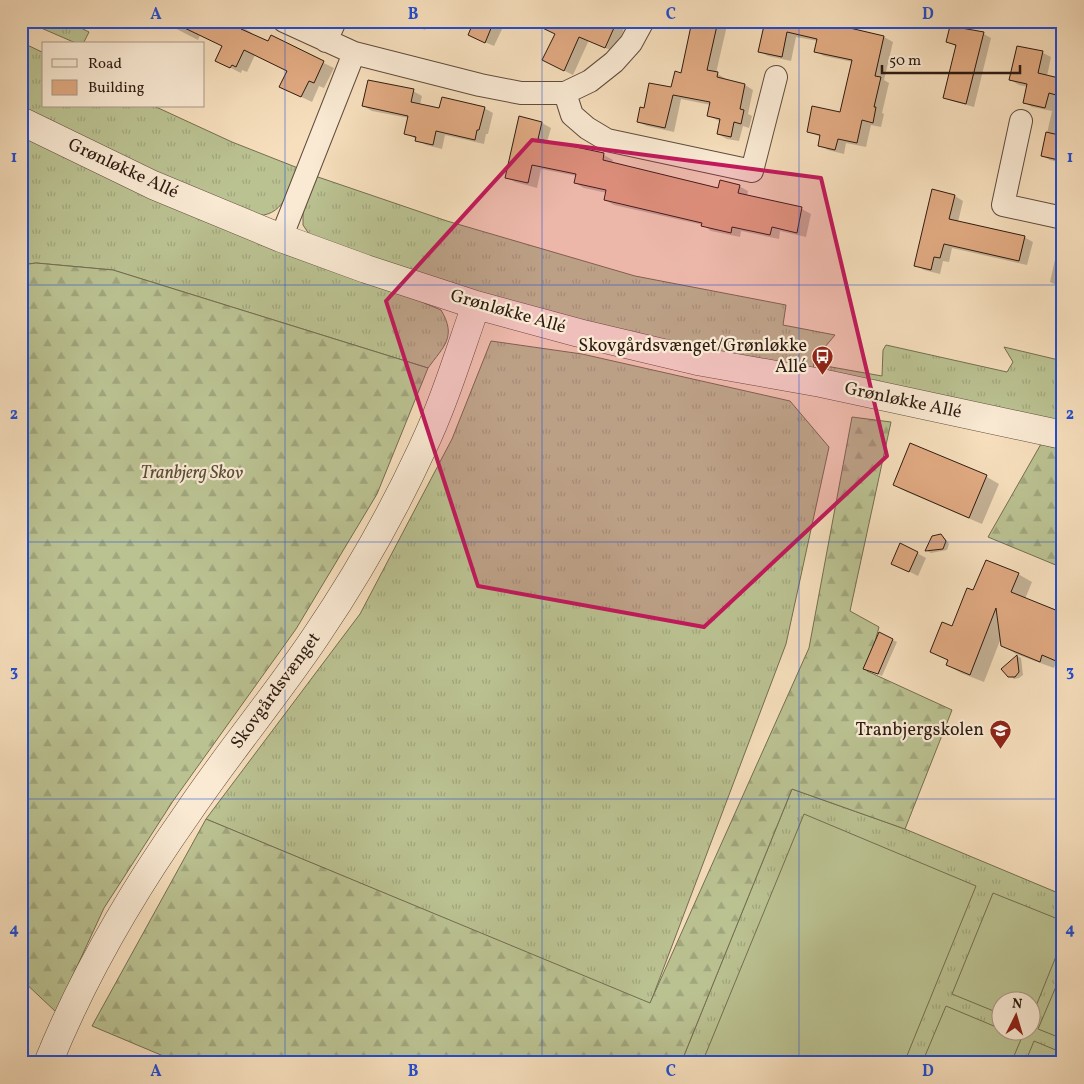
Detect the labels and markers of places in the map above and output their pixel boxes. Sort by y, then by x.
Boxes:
place label: Skovgårdsvænget/Grønløkke Allé [578,334,807,380]
bus stop icon: Skovgårdsvænget/Grønløkke Allé [811,344,835,375]
place label: Tranbjergskolen [855,718,984,743]
school or university icon: Tranbjergskolen [988,718,1012,749]

